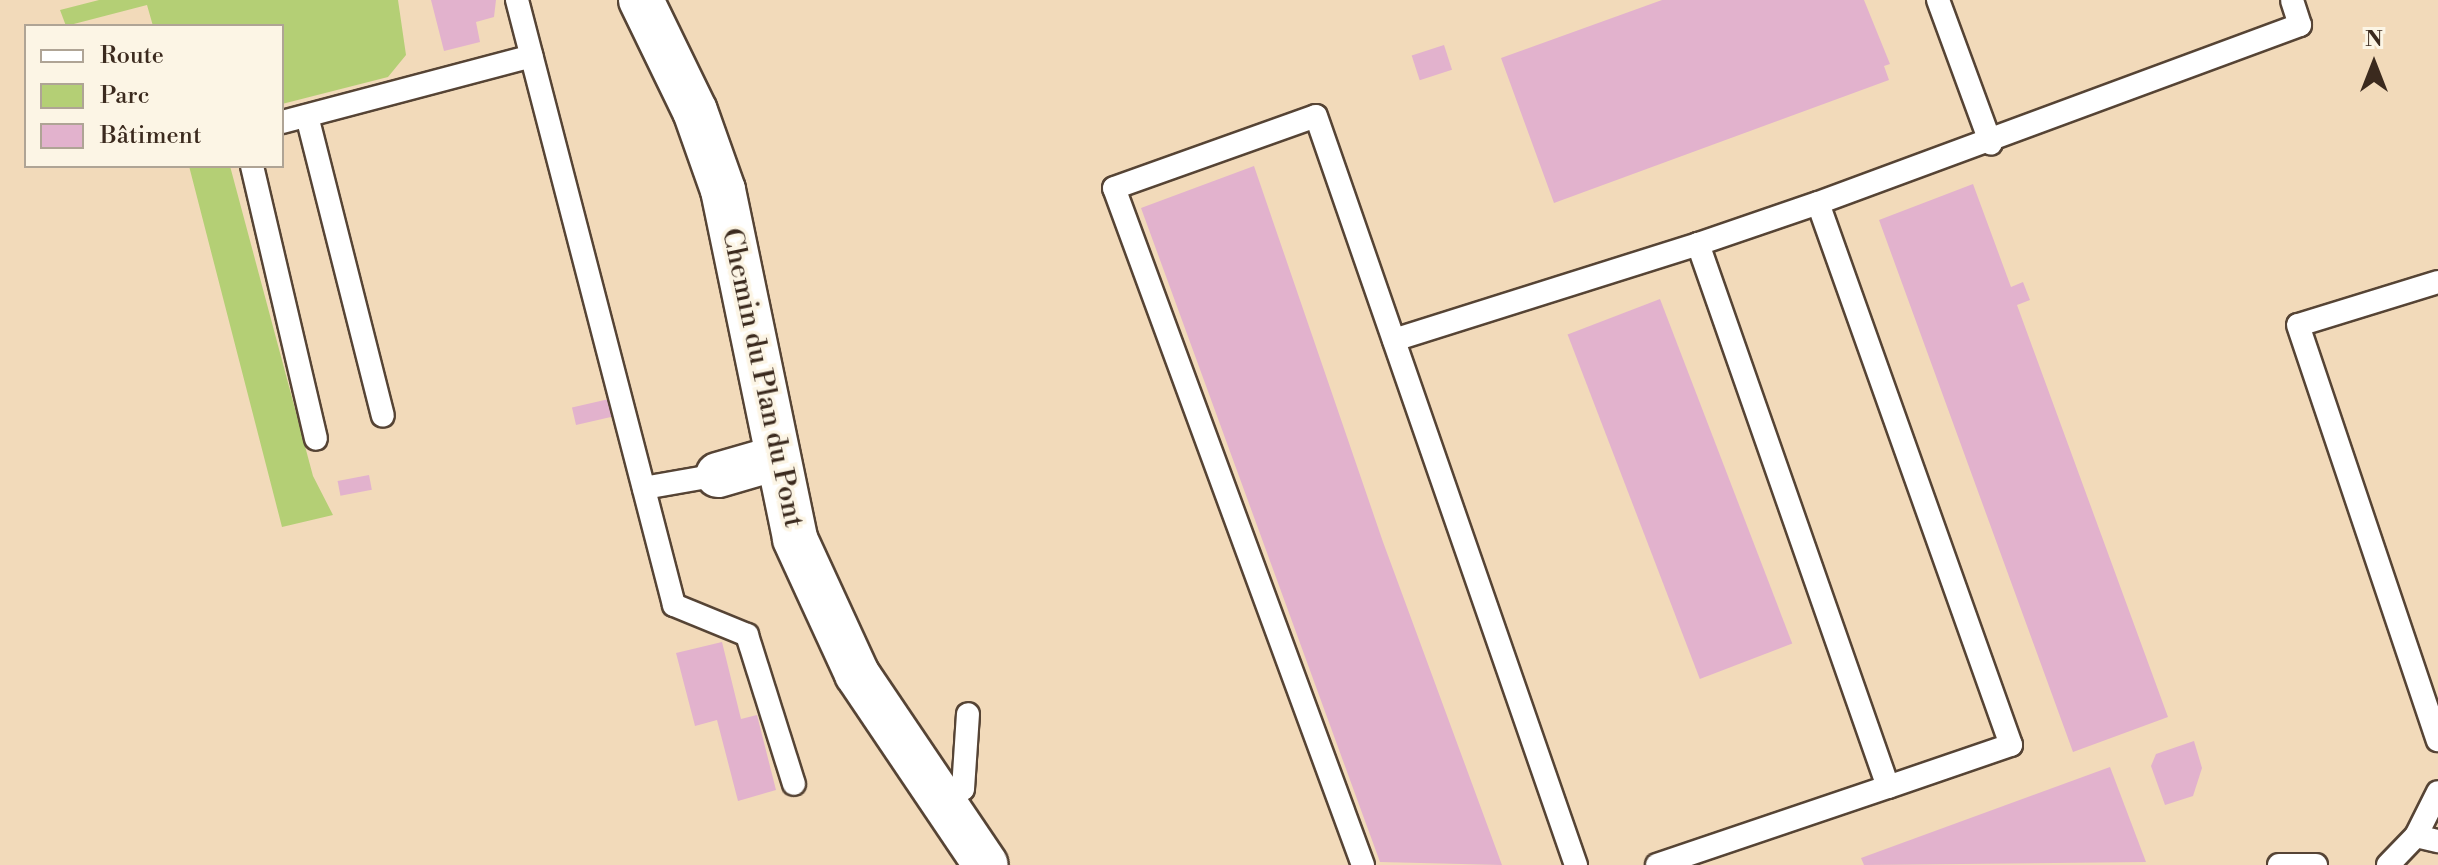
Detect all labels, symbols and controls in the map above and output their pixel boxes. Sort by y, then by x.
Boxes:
legend [24,24,284,168]
north arrow [2334,24,2414,104]
text: N [2365,26,2383,53]
text: Route [100,41,164,71]
text: Parc [100,81,150,111]
text: Bâtiment [100,121,201,151]
street label: Chemin du Plan du Pont [714,225,810,531]

